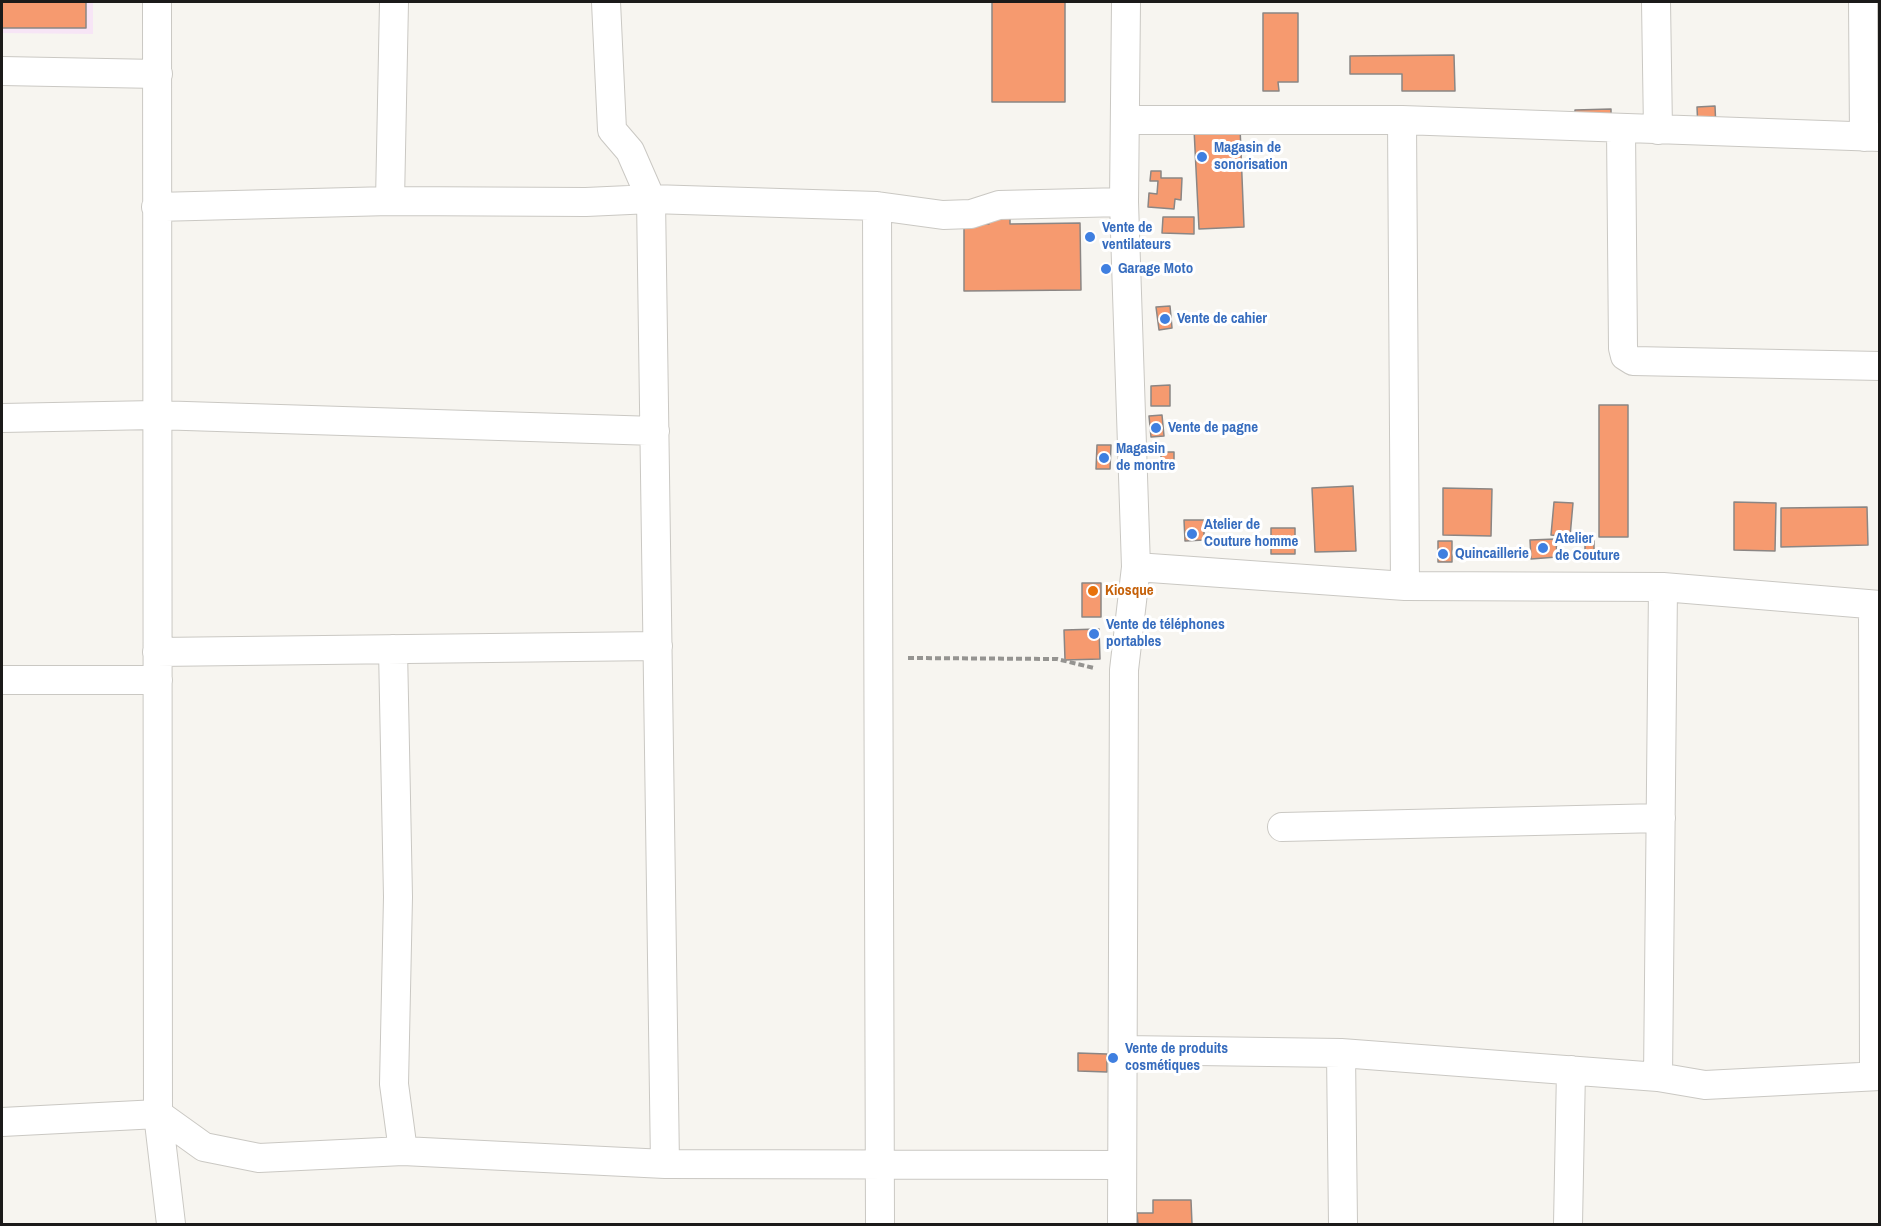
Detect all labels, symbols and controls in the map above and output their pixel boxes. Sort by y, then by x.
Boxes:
place label: Magasin de sonorisation [1214,139,1288,174]
marker: Magasin de sonorisation [1195,150,1209,164]
place label: Vente de ventilateurs [1102,219,1171,254]
marker: Vente de ventilateurs [1083,230,1097,244]
place label: Garage Moto [1118,260,1193,278]
marker: Garage Moto [1099,262,1113,276]
place label: Vente de cahier [1177,310,1267,328]
marker: Vente de cahier [1158,312,1172,326]
place label: Vente de pagne [1168,419,1258,437]
marker: Vente de pagne [1149,421,1163,435]
place label: Magasin de montre [1116,440,1175,475]
marker: Magasin de montre [1097,451,1111,465]
place label: Atelier de Couture homme [1204,516,1298,551]
marker: Atelier de Couture homme [1185,527,1199,541]
place label: Atelier de Couture [1555,530,1620,565]
marker: Atelier de Couture [1536,541,1550,555]
place label: Quincaillerie [1455,545,1529,563]
marker: Quincaillerie [1436,547,1450,561]
place label: Kiosque [1105,582,1154,600]
marker: Kiosque [1086,584,1100,598]
place label: Vente de téléphones portables [1106,616,1225,651]
marker: Vente de téléphones portables [1087,627,1101,641]
place label: Vente de produits cosmétiques [1125,1040,1228,1075]
marker: Vente de produits cosmétiques [1106,1051,1120,1065]

